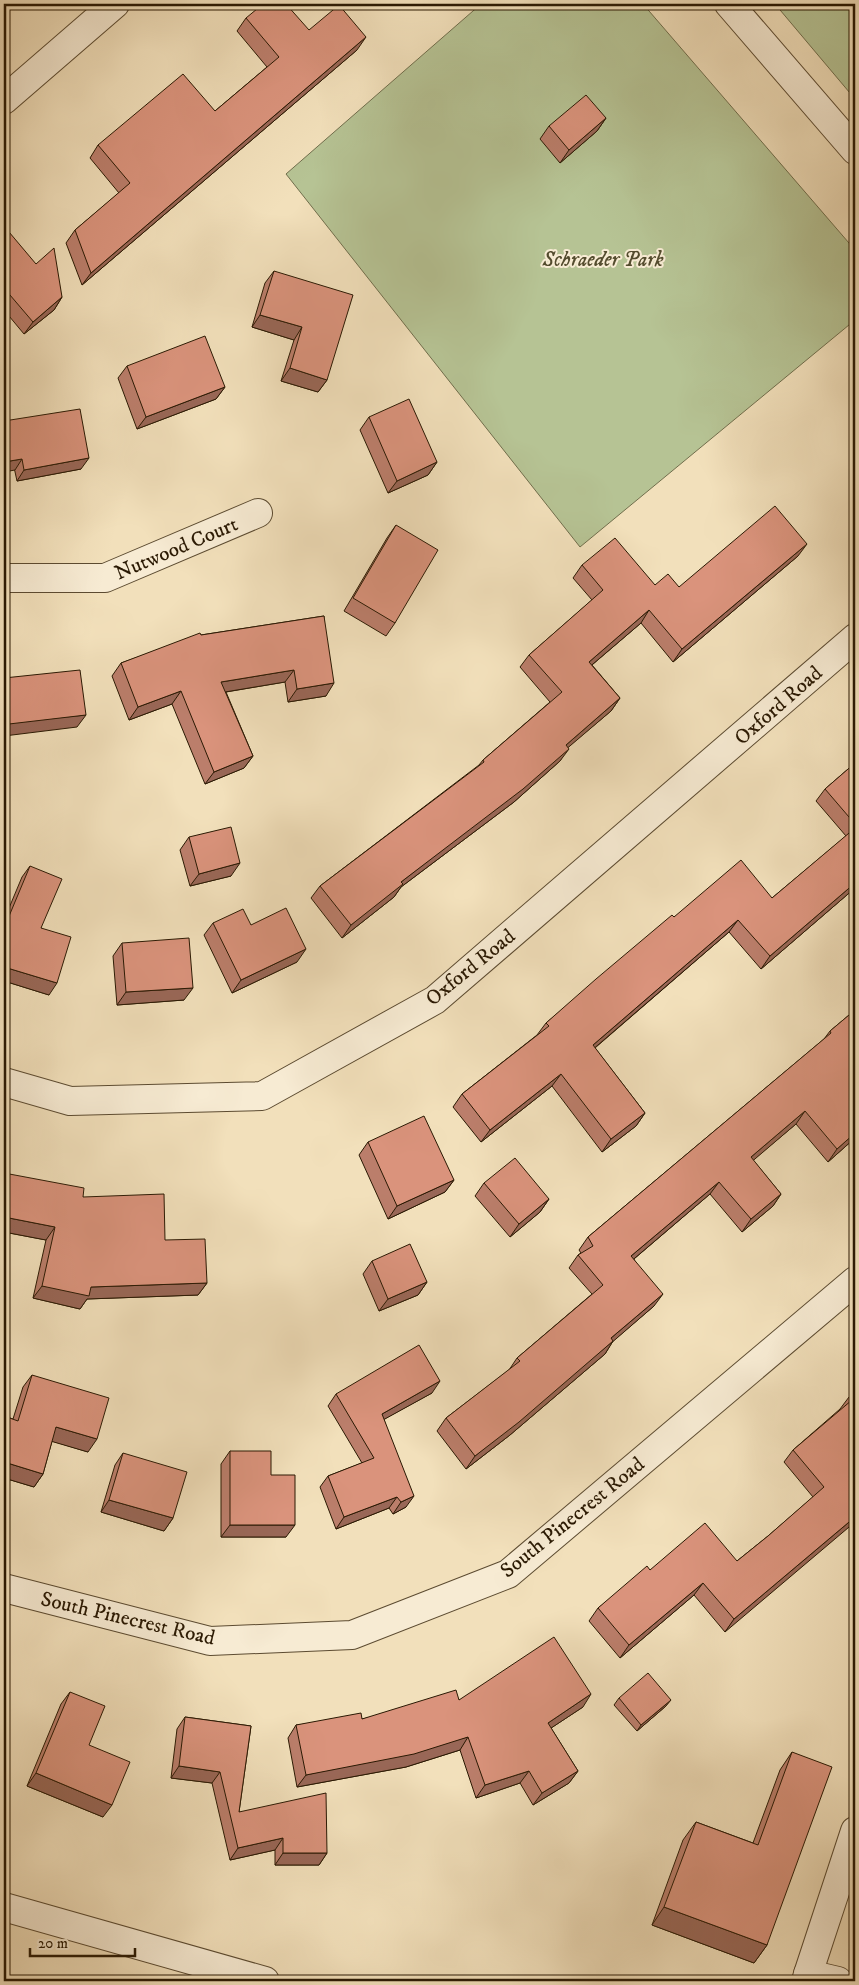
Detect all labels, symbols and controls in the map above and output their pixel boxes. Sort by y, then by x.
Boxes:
park label: Schraeder Park [541,247,664,273]
street label: Nutwood Court [111,511,242,587]
street label: Oxford Road [729,660,828,751]
street label: Oxford Road [420,923,521,1012]
street label: South Pinecrest Road [495,1451,650,1584]
street label: South Pinecrest Road [38,1586,218,1652]
scale bar [30,1925,135,1957]
text: 20 m [38,1934,68,1953]

